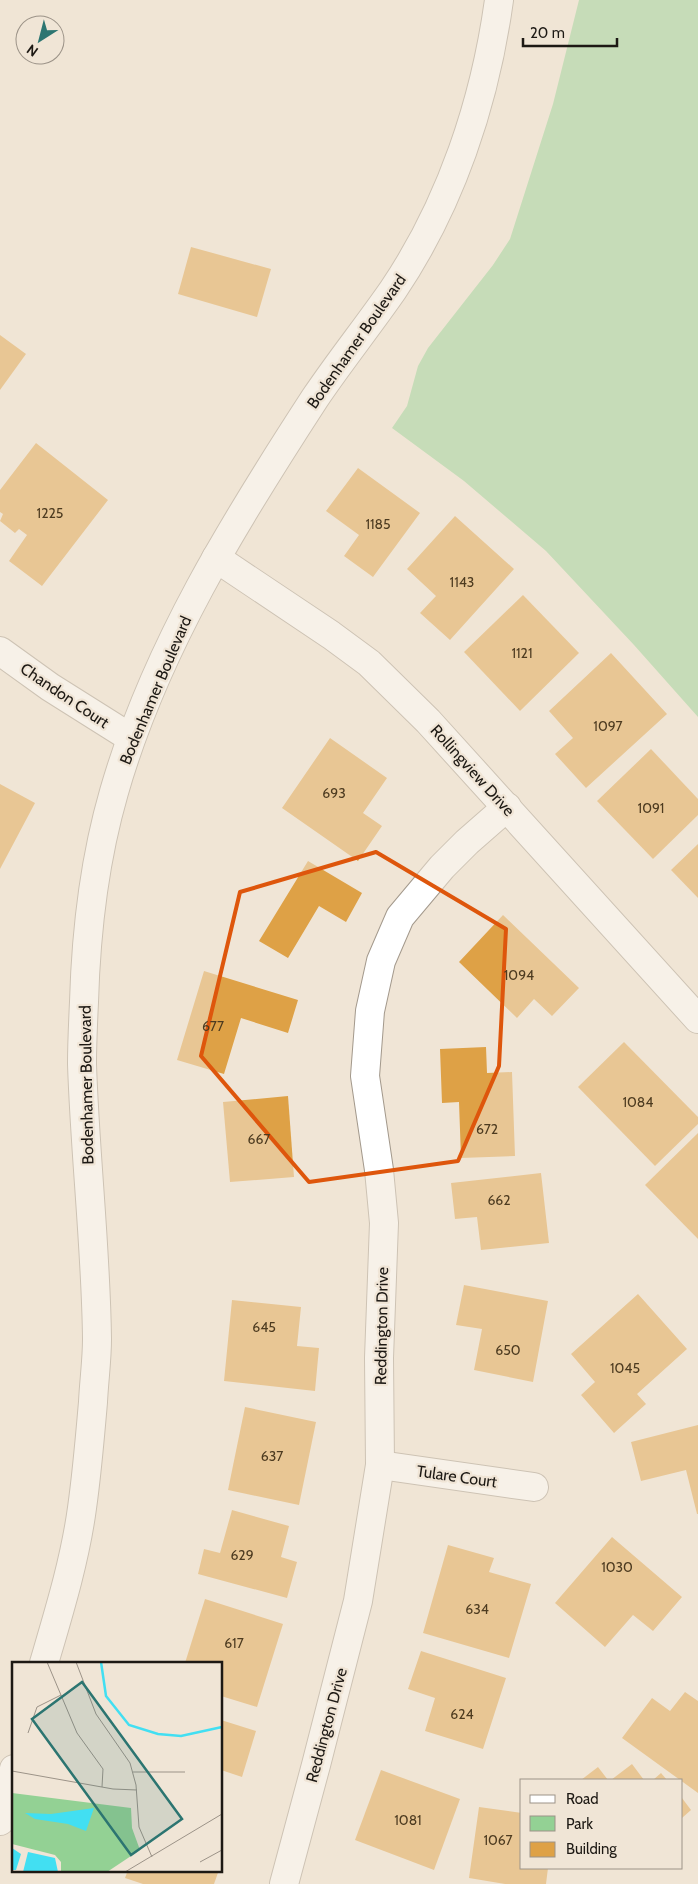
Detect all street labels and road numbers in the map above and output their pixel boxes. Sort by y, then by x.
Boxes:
street label: Bodenhamer Boulevard [303,271,410,412]
street label: Bodenhamer Boulevard [116,613,195,767]
street label: Chandon Court [17,659,113,732]
street label: Rollingview Drive [427,721,519,820]
street label: Bodenhamer Boulevard [76,1005,97,1165]
street label: Reddington Drive [371,1267,392,1385]
street label: Tulare Court [416,1461,499,1492]
street label: Reddington Drive [302,1666,351,1785]

